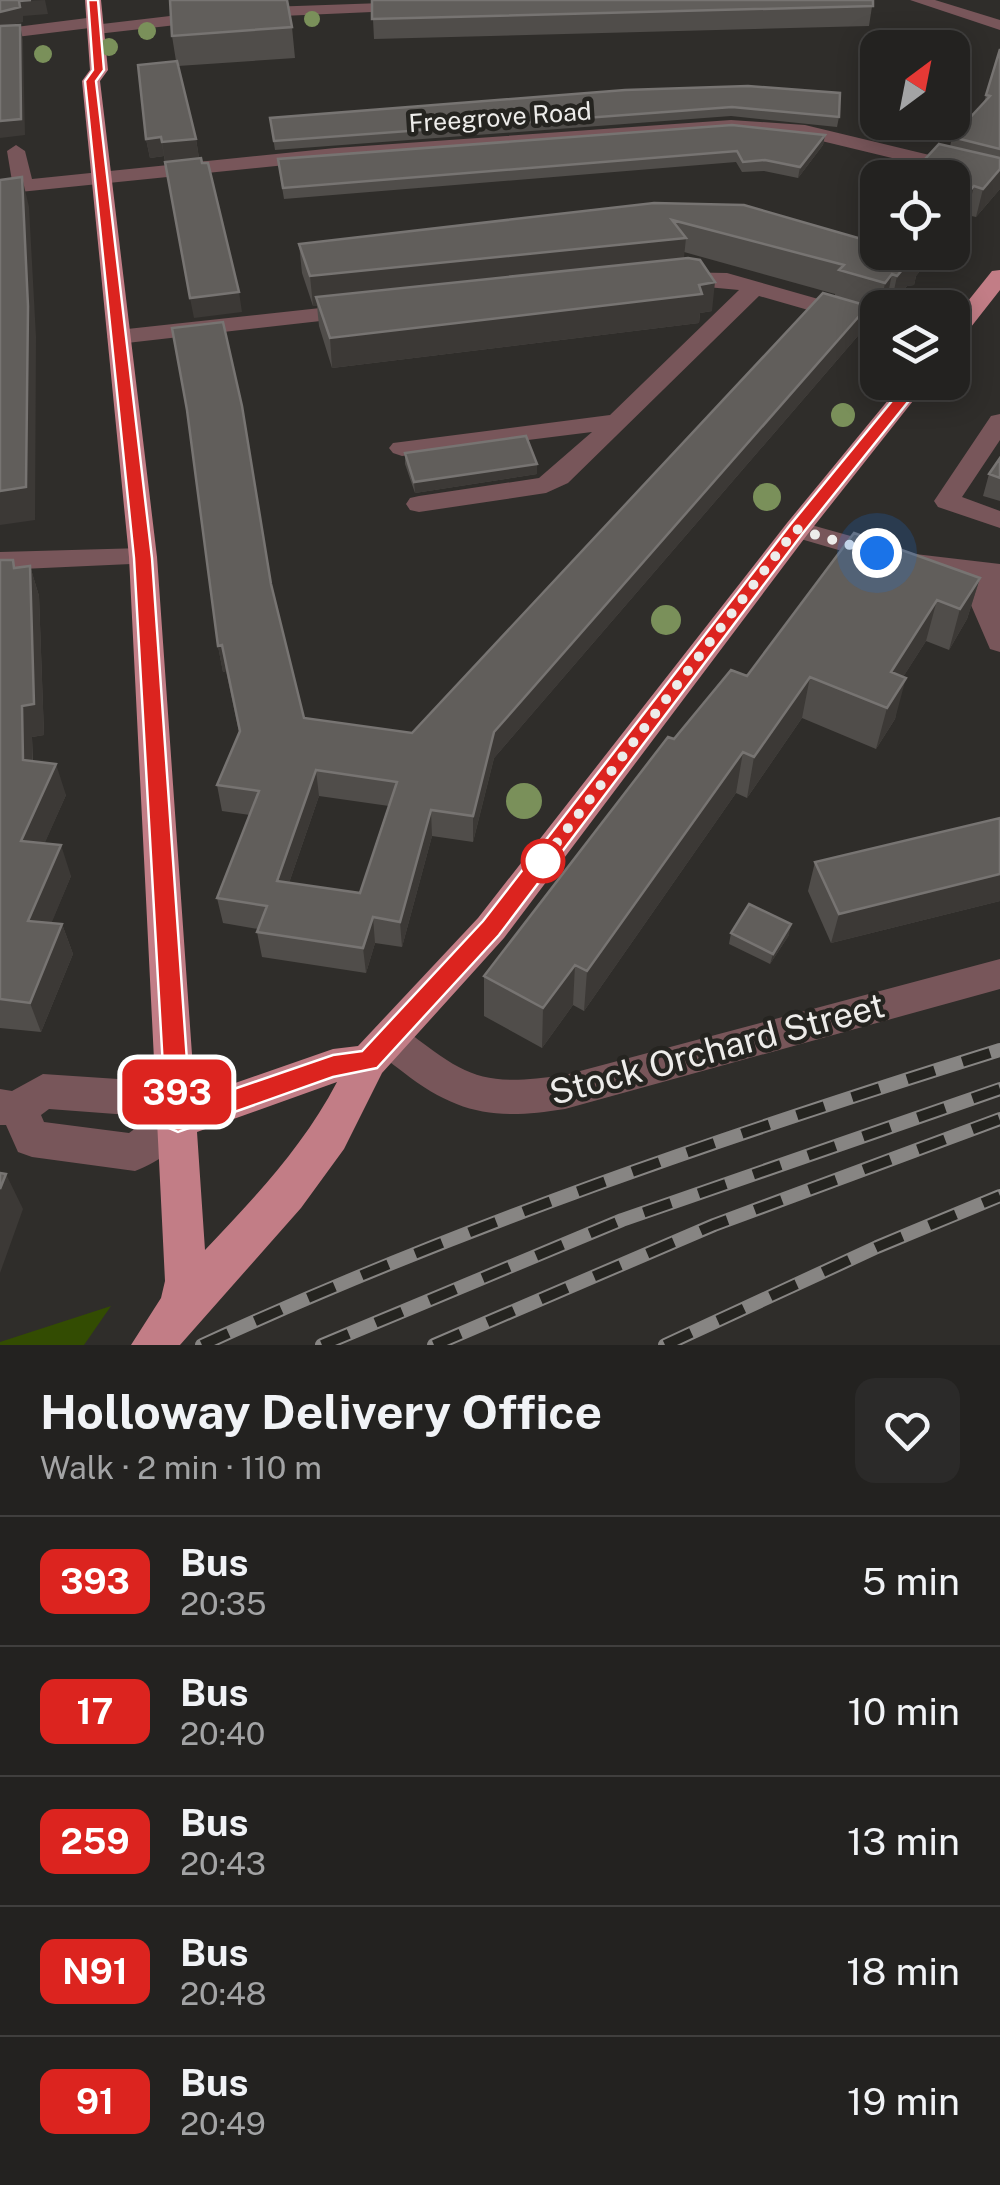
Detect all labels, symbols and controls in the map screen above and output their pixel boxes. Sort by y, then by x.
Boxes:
north arrow [860,30,970,140]
map controls [860,30,970,400]
street label: Freegrove Road [408,96,592,138]
button: locate [860,160,970,270]
button: layers [860,290,970,400]
your location [852,528,902,578]
unlabelled marker [522,840,564,882]
street label: Stock Orchard Street [545,984,889,1113]
line badge: 393 [120,1060,234,1124]
text: 393 [142,1072,212,1113]
button: heart [855,1378,960,1483]
text: Holloway Delivery Office [40,1383,602,1440]
text: Walk · 2 min · 110 m [40,1449,322,1486]
text: Bus [180,1540,249,1585]
text: 5 min [862,1559,960,1604]
text: 393 [60,1561,130,1602]
text: 20:35 [180,1585,267,1622]
text: Bus [180,1670,249,1715]
text: 10 min [848,1689,960,1734]
text: 17 [77,1691,113,1732]
text: 20:40 [180,1715,265,1752]
text: Bus [180,1800,249,1845]
text: 13 min [847,1819,960,1864]
text: 259 [61,1821,129,1862]
text: 20:43 [180,1845,266,1882]
text: Bus [180,1930,249,1975]
text: 18 min [846,1949,960,1994]
text: N91 [62,1951,128,1992]
text: 20:48 [180,1975,267,2012]
text: Bus [180,2060,249,2105]
text: 19 min [847,2079,960,2124]
text: 91 [76,2081,114,2122]
text: 20:49 [180,2105,266,2142]

